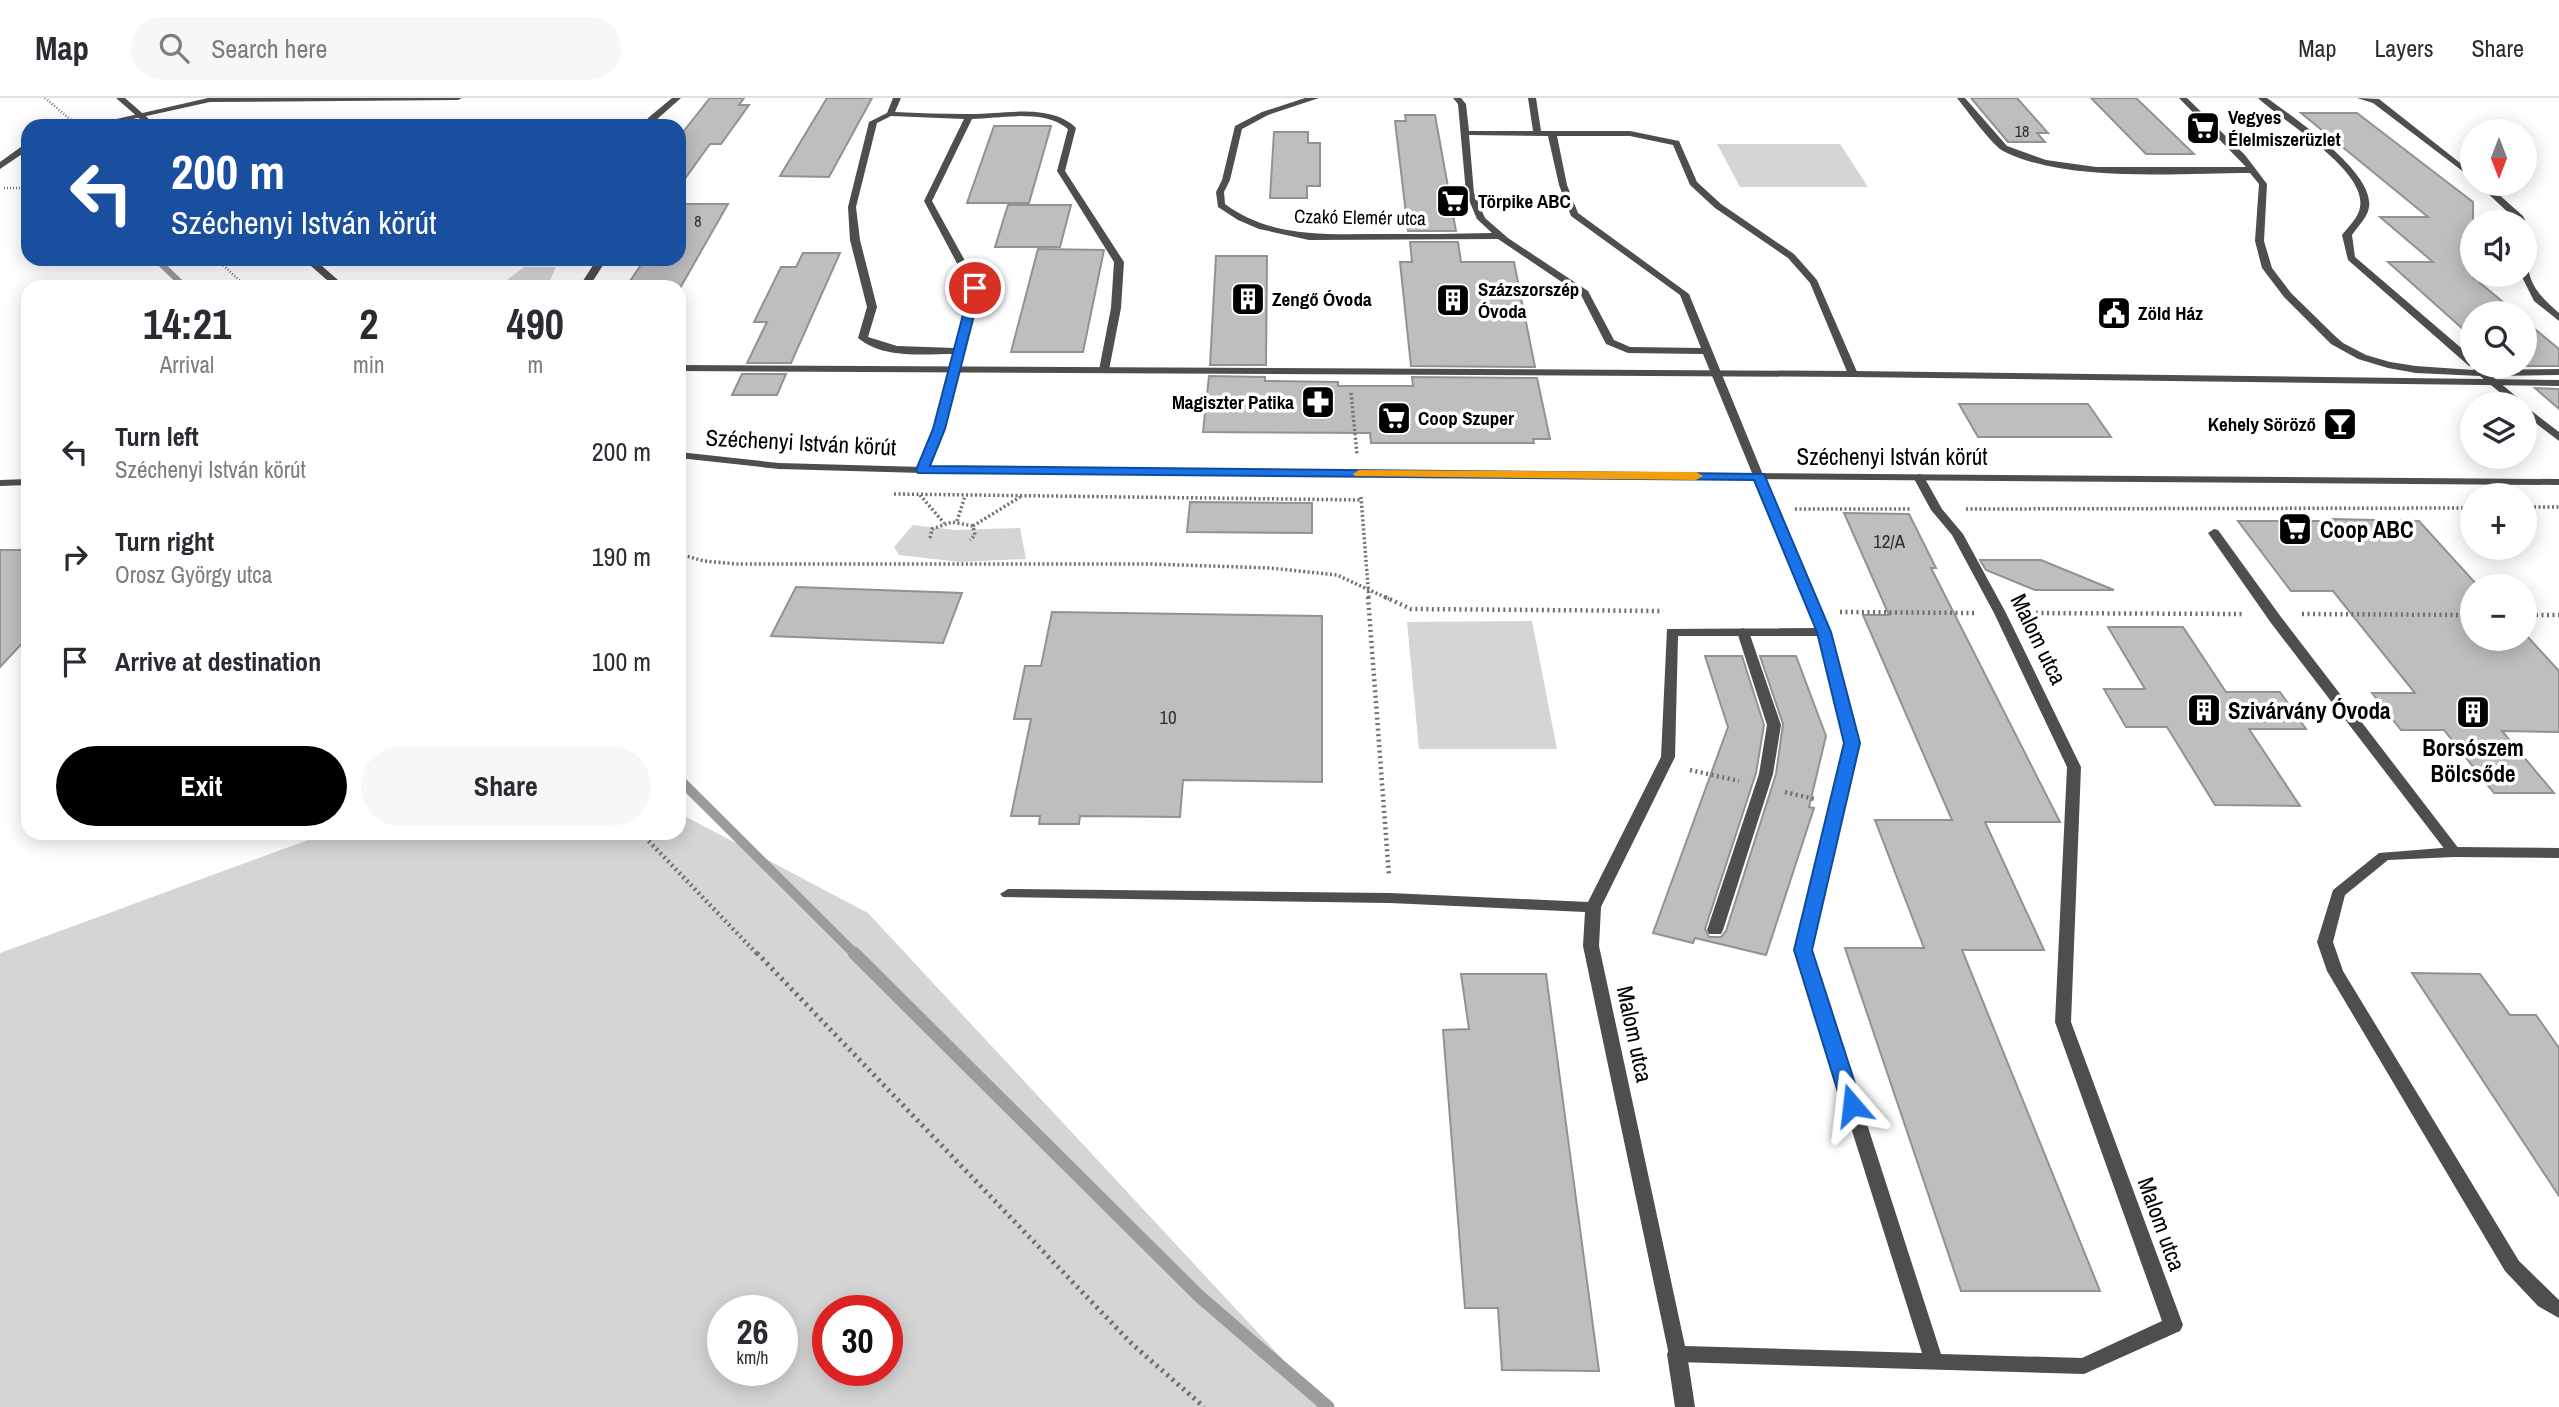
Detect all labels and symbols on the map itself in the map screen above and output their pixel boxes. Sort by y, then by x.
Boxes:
place label: Vegyes Élelmiszerüzlet [2228,104,2341,152]
supermarket icon: Vegyes Élelmiszerüzlet [2184,109,2222,147]
north arrow [2460,119,2538,196]
house number: 18 [2015,120,2029,142]
supermarket icon: Törpike ABC [1434,182,1472,220]
place label: Törpike ABC [1478,188,1571,214]
street label: Czakó Elemér utca [1294,203,1426,231]
house number: 8 [694,210,702,232]
pin [945,258,1005,318]
place label: Százszorszép Óvoda [1478,276,1579,324]
building icon: Zengő Óvoda [1229,280,1267,318]
building icon: Százszorszép Óvoda [1434,281,1472,319]
place label: Zengő Óvoda [1272,286,1372,312]
public building icon: Zöld Ház [2095,294,2133,332]
place label: Zöld Ház [2138,300,2203,326]
pharmacy icon: Magiszter Patika [1299,383,1337,421]
place label: Magiszter Patika [1172,389,1294,415]
supermarket icon: Coop Szuper [1375,399,1413,437]
place label: Coop Szuper [1418,405,1514,431]
bar icon: Kehely Söröző [2321,405,2359,443]
place label: Kehely Söröző [2208,411,2316,437]
street label: Széchenyi István körút [705,422,897,462]
street label: Széchenyi István körút [1797,441,1987,472]
supermarket icon: Coop ABC [2276,510,2314,548]
place label: Coop ABC [2320,514,2414,545]
house number: 12/A [1873,528,1906,554]
street label: Malom utca [2004,588,2075,690]
building icon: Szivárvány Óvoda [2185,691,2223,729]
building icon: Borsószem Bölcsőde [2454,693,2492,731]
place label: Szivárvány Óvoda [2228,695,2391,726]
house number: 10 [1159,704,1177,730]
place label: Borsószem Bölcsőde [2422,732,2524,789]
street label: Malom utca [1610,983,1660,1085]
position arrow [1815,1068,1889,1142]
street label: Malom utca [2131,1173,2193,1276]
speed limit sign: 30 [812,1295,903,1386]

